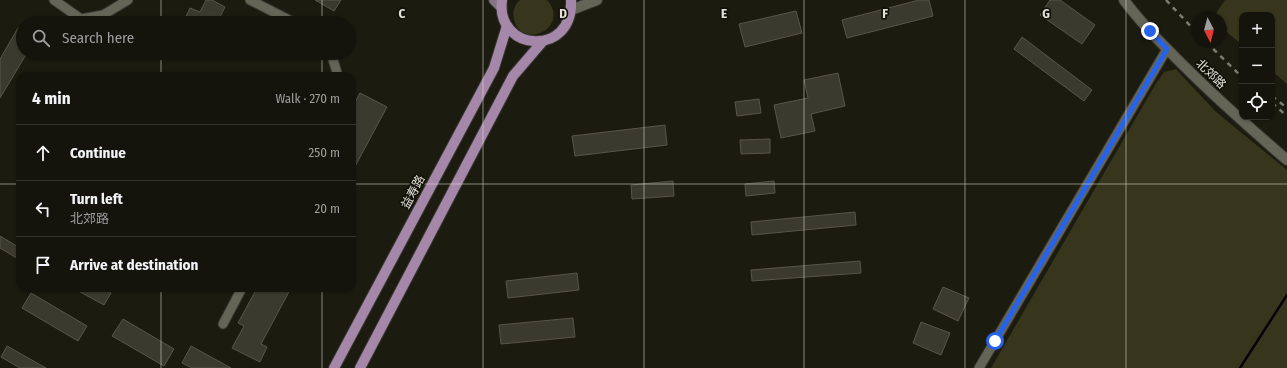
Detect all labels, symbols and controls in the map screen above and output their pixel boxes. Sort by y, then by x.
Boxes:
text: C [399,6,406,21]
text: D [559,6,567,21]
text: E [721,6,727,21]
text: F [882,6,888,21]
text: G [1042,6,1050,21]
north arrow [1191,12,1227,48]
map controls [1239,12,1275,120]
button: + [1239,12,1275,48]
search box [16,16,356,60]
route end [1141,22,1159,40]
icon: search [30,27,52,49]
text: Search here [62,29,134,47]
button: − [1239,48,1275,84]
street label: 北郊路 [1193,56,1229,92]
button: locate [1239,84,1275,120]
text: 4 min [32,88,71,109]
text: Walk · 270 m [275,91,340,106]
icon: ahead [32,142,54,164]
text: Continue [70,144,126,162]
text: 250 m [308,145,340,160]
street label: 益寿路 [398,173,428,211]
text: Turn left [70,190,123,208]
icon: left [32,198,54,220]
text: 20 m [314,201,340,216]
text: 北郊路 [70,211,109,226]
icon: arrive [32,254,54,276]
text: Arrive at destination [70,256,198,274]
route start [986,332,1004,350]

